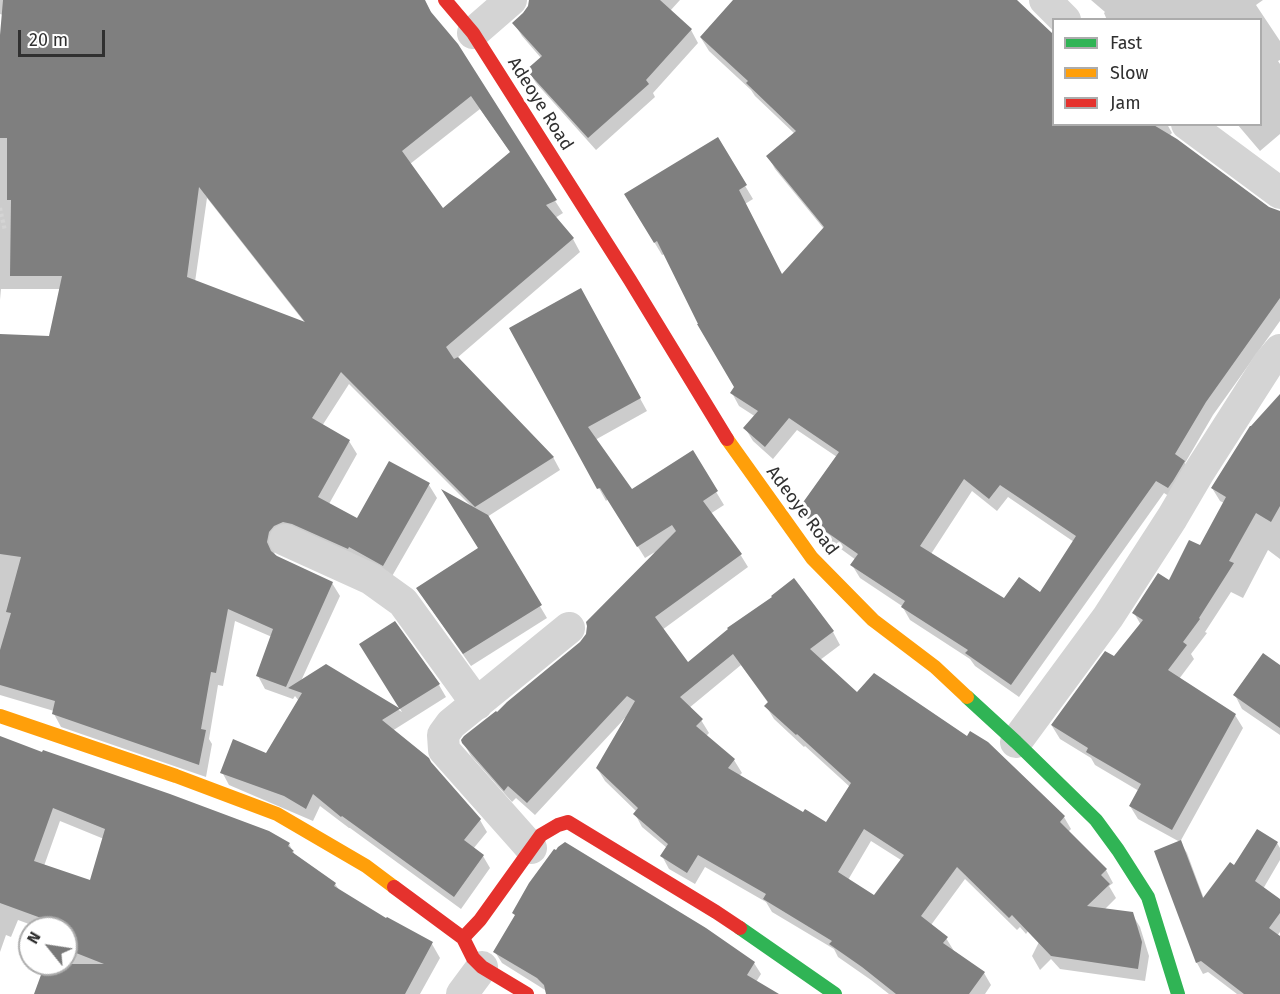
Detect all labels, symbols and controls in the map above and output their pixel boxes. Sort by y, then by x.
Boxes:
scale bar [21,18,108,56]
legend [1052,18,1262,126]
text: 20 m [29,29,68,51]
text: Fast [1110,32,1142,54]
street label: Adeoye Road [503,53,577,155]
text: Slow [1110,62,1148,84]
text: Jam [1110,92,1141,114]
street label: Adeoye Road [761,462,843,560]
north arrow [18,916,78,976]
text: N [23,928,45,947]

